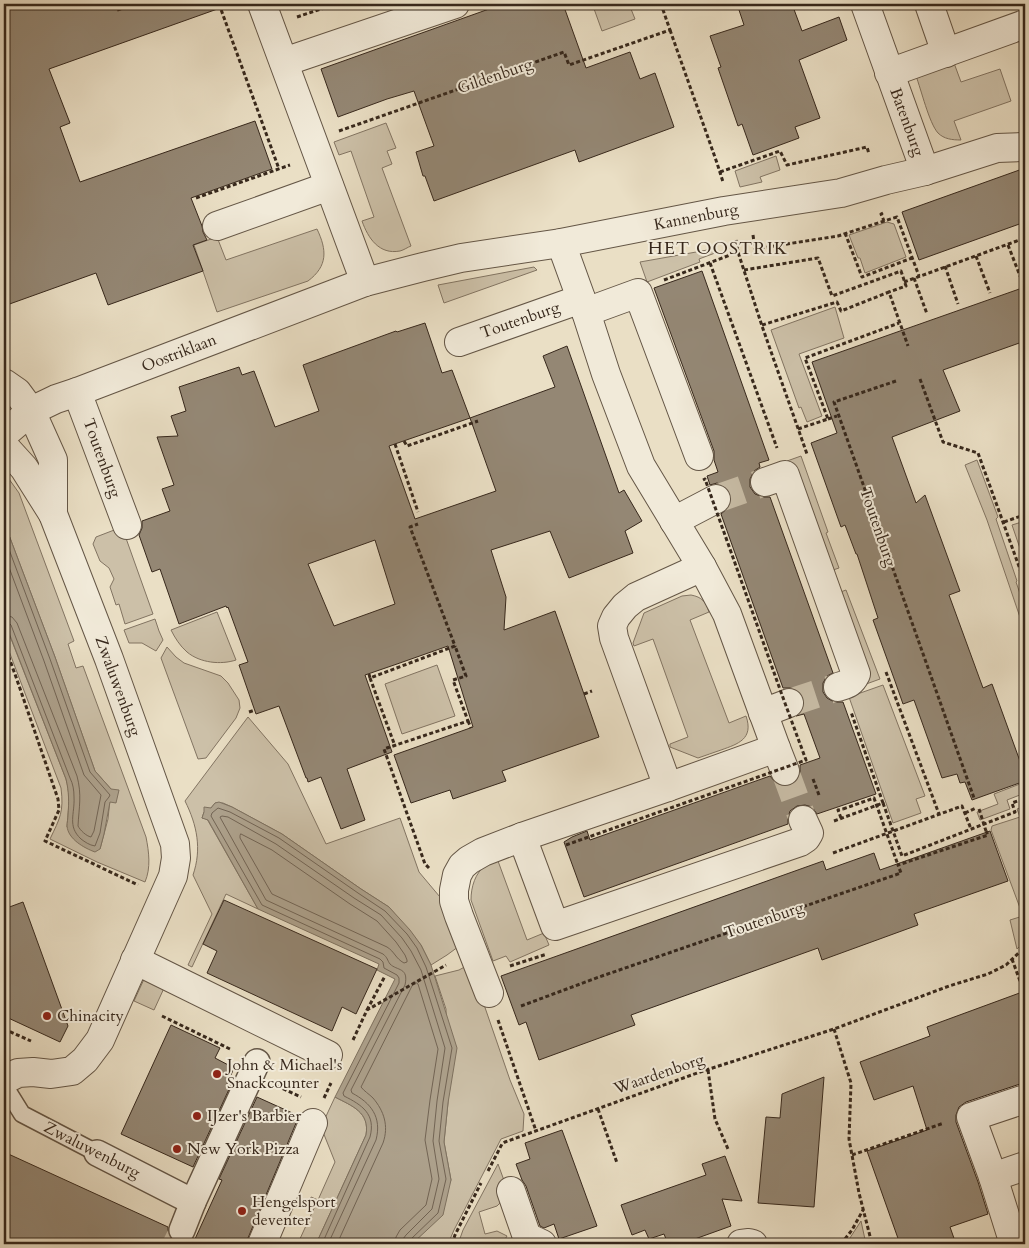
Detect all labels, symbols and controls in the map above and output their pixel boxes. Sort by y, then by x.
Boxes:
street label: Gildenburg [454,53,536,99]
street label: Batenburg [884,85,930,159]
street label: Kannenburg [652,198,740,236]
district label: HET OOSTRIK [648,236,788,261]
street label: Toutenburg [477,296,563,344]
street label: Oostriklaan [138,329,220,377]
street label: Toutenburg [78,415,126,501]
street label: Toutenburg [854,484,902,570]
street label: Zwaluwenburg [90,633,146,739]
street label: Toutenburg [721,896,807,944]
place label: Chinacity [57,1005,124,1027]
marker: Chinacity [41,1010,53,1022]
street label: Waardenborg [610,1048,707,1100]
place label: John & Michael's Snackcounter [225,1054,342,1094]
marker: John & Michael's Snackcounter [211,1068,223,1080]
place label: IJzer's Barbier [207,1105,301,1127]
marker: IJzer's Barbier [191,1110,203,1122]
street label: Zwaluwenburg [40,1116,144,1184]
place label: New York Pizza [187,1138,300,1160]
marker: New York Pizza [171,1143,183,1155]
place label: Hengelsport deventer [252,1191,335,1231]
marker: Hengelsport deventer [236,1205,248,1217]

